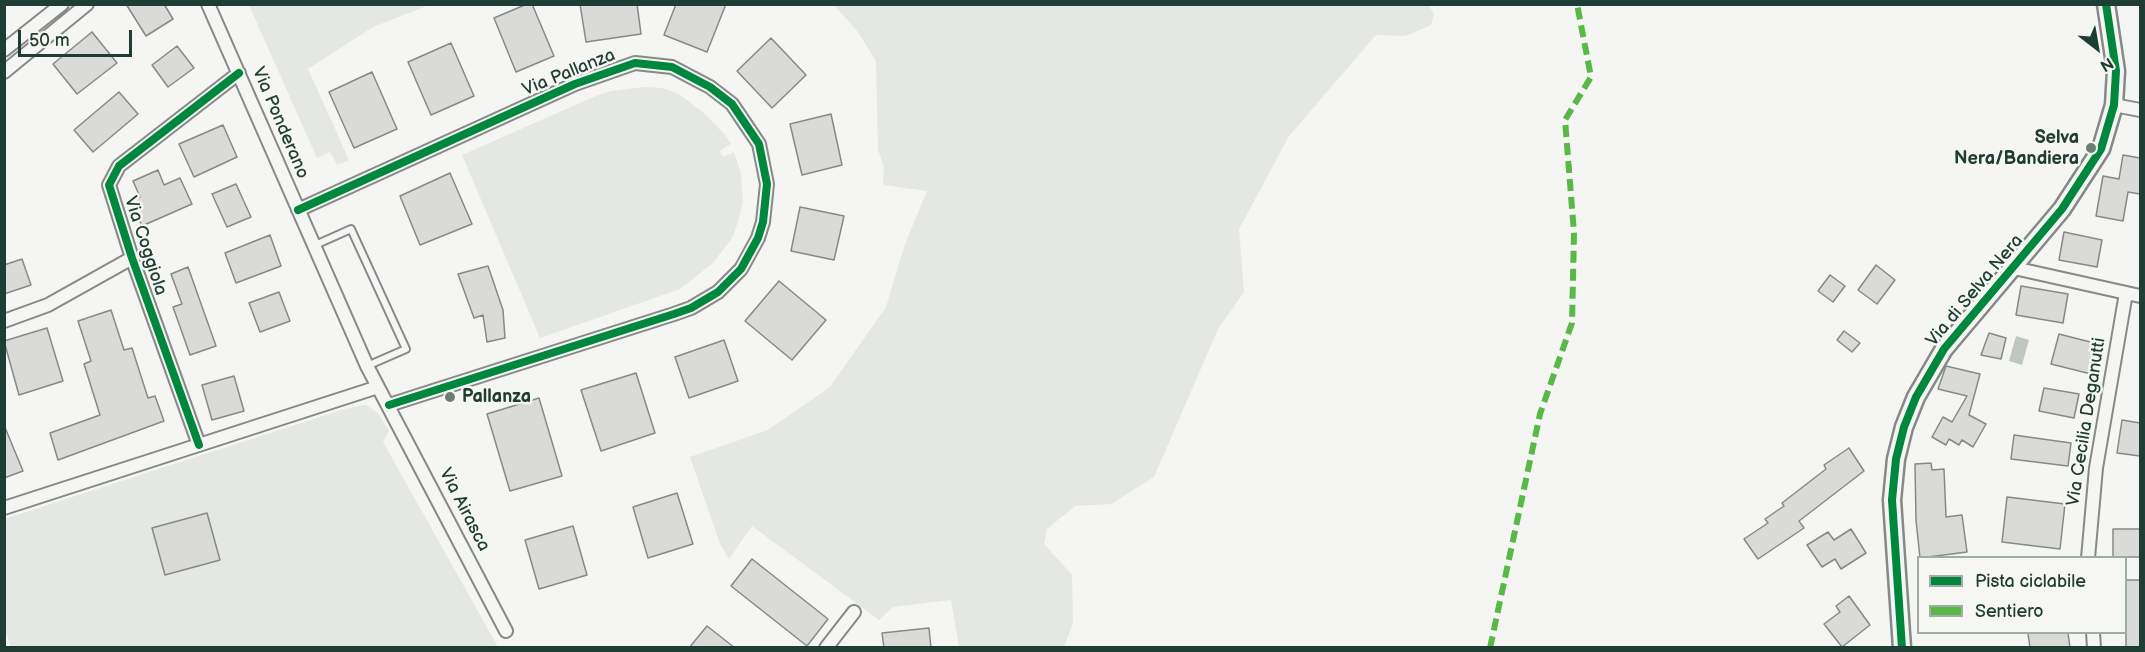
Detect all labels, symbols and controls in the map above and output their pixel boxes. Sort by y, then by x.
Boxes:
scale bar [21,18,135,56]
north arrow [2067,18,2127,78]
text: 50 m [29,30,70,51]
street label: Via Pallanza [520,45,618,101]
text: N [2096,53,2117,75]
street label: Via Ponderano [247,64,313,182]
place label: Selva Nera/Bandiera [1954,127,2079,170]
marker: Selva Nera/Bandiera [2084,141,2098,155]
street label: Via Coggiola [119,194,171,298]
street label: Via di Selva Nera [1922,231,2028,351]
street label: Via Cecilia Deganutti [2063,336,2111,508]
place label: Pallanza [462,386,531,408]
marker: Pallanza [443,390,457,404]
street label: Via Airasca [434,465,494,555]
legend [1917,556,2127,634]
text: Pista ciclabile [1975,571,2086,592]
text: Sentiero [1975,601,2044,622]

